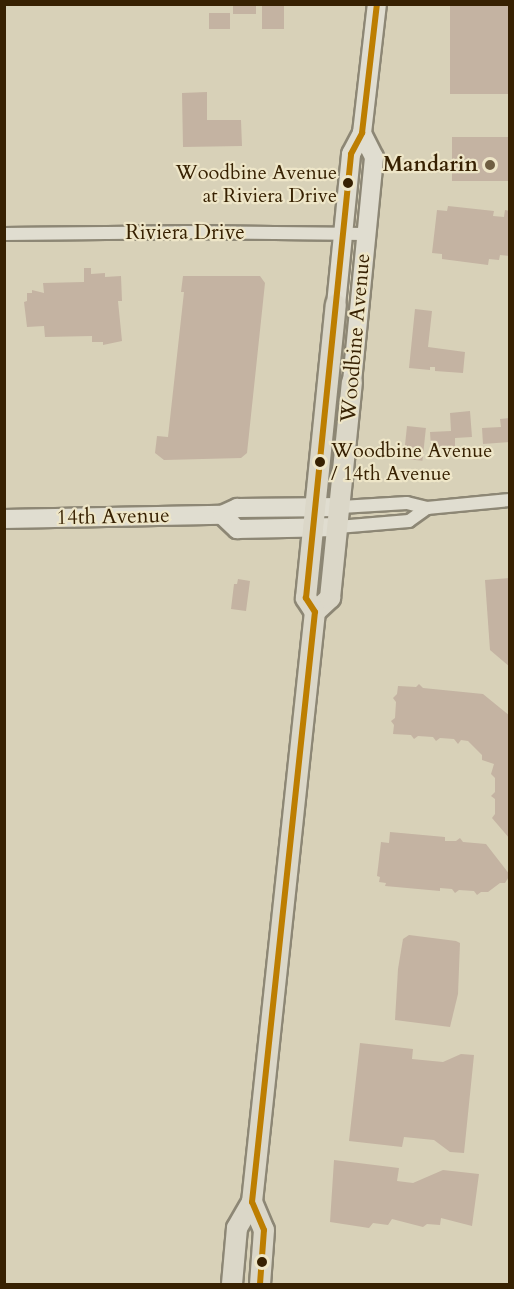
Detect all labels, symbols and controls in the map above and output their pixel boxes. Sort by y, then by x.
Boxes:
place label: Mandarin [383,152,478,178]
marker: Mandarin [483,158,497,172]
place label: Woodbine Avenue at Riviera Drive [176,160,337,207]
marker: Woodbine Avenue at Riviera Drive [342,177,354,189]
street label: Riviera Drive [125,220,245,246]
street label: Woodbine Avenue [336,252,376,424]
place label: Woodbine Avenue / 14th Avenue [331,438,492,485]
marker: Woodbine Avenue / 14th Avenue [314,456,326,468]
street label: 14th Avenue [56,503,170,531]
unlabelled marker [256,1256,268,1268]

